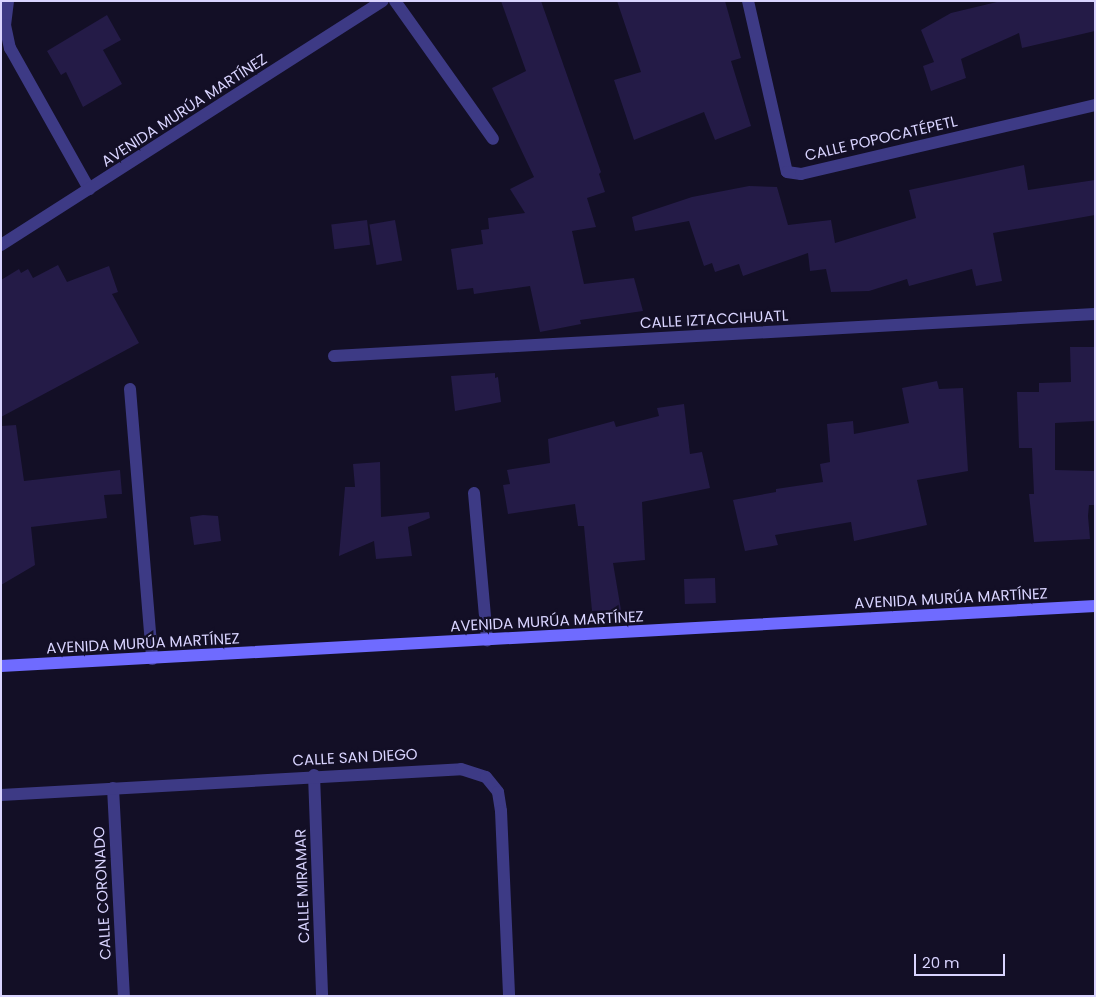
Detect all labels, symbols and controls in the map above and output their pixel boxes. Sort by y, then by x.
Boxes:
street label: AVENIDA MURÚA MARTÍNEZ [98,50,270,170]
street label: CALLE POPOCATÉPETL [803,112,959,164]
street label: CALLE IZTACCIHUATL [639,306,789,332]
street label: AVENIDA MURÚA MARTÍNEZ [854,584,1048,612]
street label: AVENIDA MURÚA MARTÍNEZ [450,607,644,635]
street label: AVENIDA MURÚA MARTÍNEZ [46,629,240,657]
street label: CALLE SAN DIEGO [292,745,418,769]
street label: CALLE CORONADO [90,826,114,960]
street label: CALLE MIRAMAR [291,829,313,943]
scale bar [916,944,1007,976]
text: 20 m [922,952,960,973]

